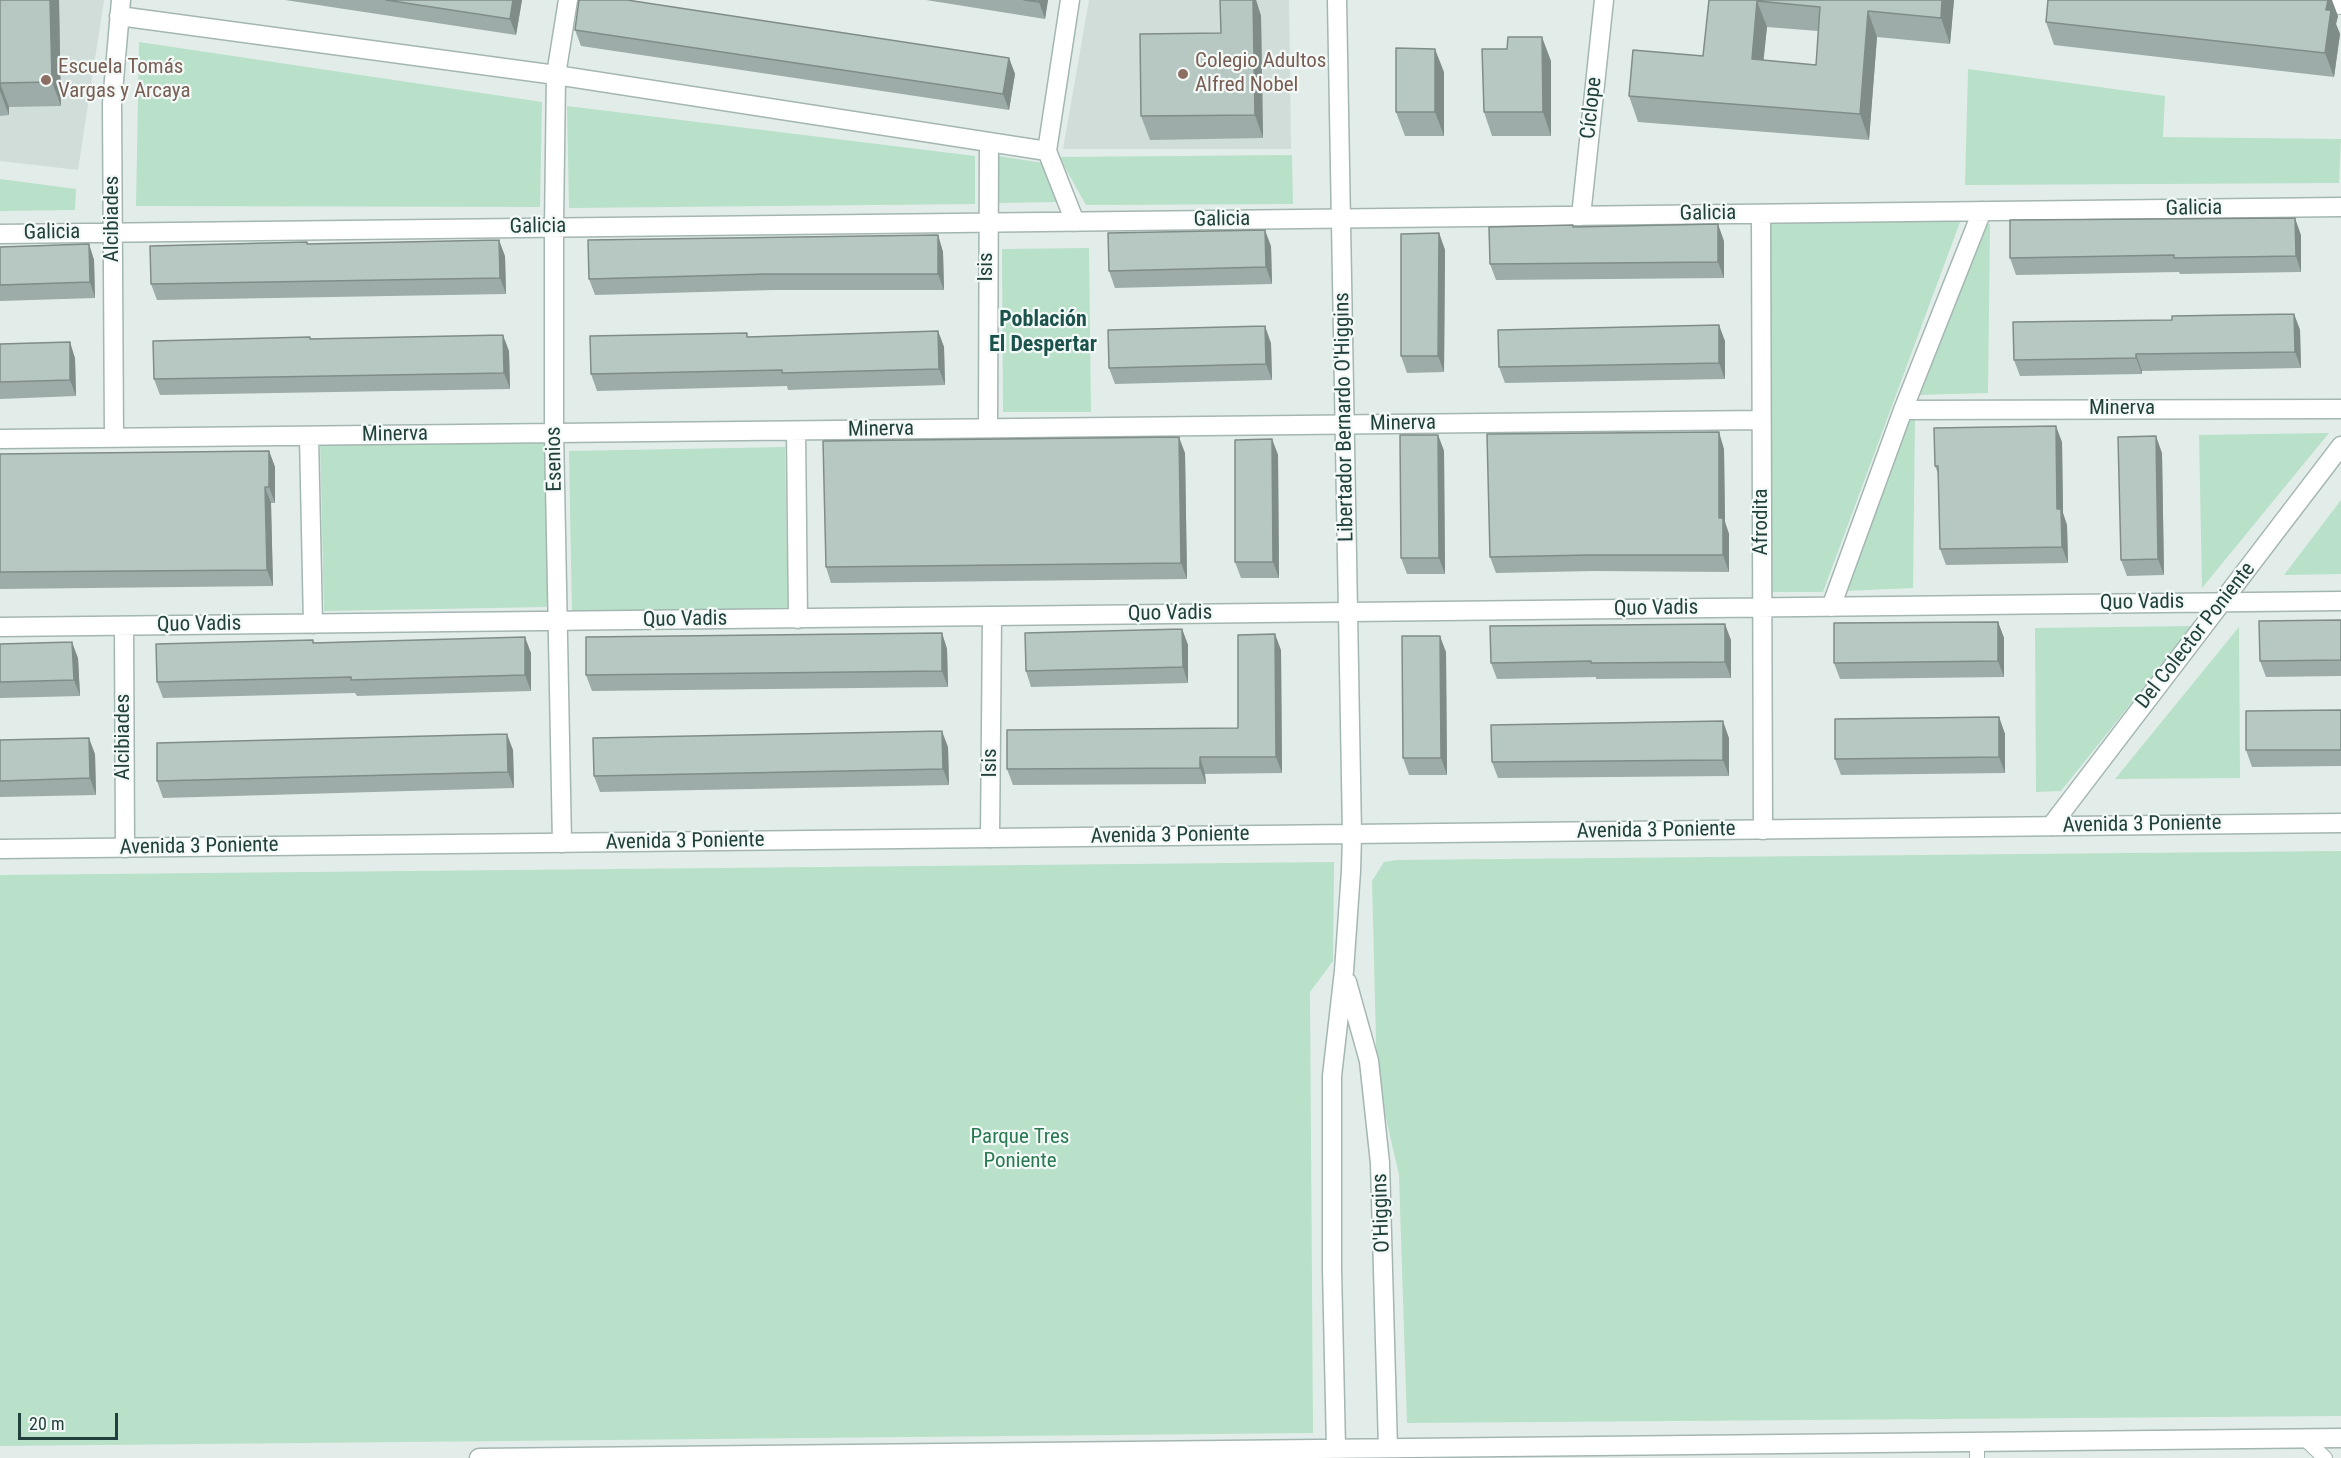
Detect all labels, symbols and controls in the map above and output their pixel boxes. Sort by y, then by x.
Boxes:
place label: Colegio Adultos Alfred Nobel [1195,49,1326,99]
place label: Escuela Tomás Vargas y Arcaya [58,55,191,105]
marker: Colegio Adultos Alfred Nobel [1176,67,1190,81]
marker: Escuela Tomás Vargas y Arcaya [39,73,53,87]
street label: Cíclope [1576,76,1608,140]
street label: Alcibiades [100,176,126,262]
street label: Galicia [2165,196,2223,222]
street label: Galicia [1679,201,1737,227]
street label: Galicia [1193,207,1251,233]
street label: Galicia [509,214,567,240]
street label: Galicia [23,220,81,246]
street label: Isis [974,252,1000,282]
street label: Libertador Bernardo O'Higgins [1330,292,1360,542]
district label: Población El Despertar [989,307,1097,358]
street label: Minerva [2089,396,2155,422]
street label: Minerva [1370,411,1436,437]
street label: Minerva [848,417,914,443]
street label: Minerva [362,422,428,448]
street label: Esenios [542,426,568,492]
street label: Afrodita [1749,489,1775,555]
street label: Del Colector Poniente [2131,558,2261,714]
street label: Quo Vadis [2100,590,2184,616]
street label: Quo Vadis [1614,596,1698,622]
street label: Quo Vadis [1128,601,1212,627]
street label: Quo Vadis [643,607,727,633]
street label: Quo Vadis [157,612,241,638]
street label: Alcibiades [111,694,137,780]
street label: Isis [978,748,1004,778]
street label: Avenida 3 Poniente [2062,811,2222,839]
street label: Avenida 3 Poniente [1576,817,1736,845]
street label: Avenida 3 Poniente [1090,822,1250,850]
street label: Avenida 3 Poniente [605,828,765,856]
street label: Avenida 3 Poniente [119,833,279,861]
park label: Parque Tres Poniente [971,1125,1069,1175]
street label: O'Higgins [1368,1173,1396,1253]
scale bar [21,1401,122,1439]
text: 20 m [29,1413,64,1434]

